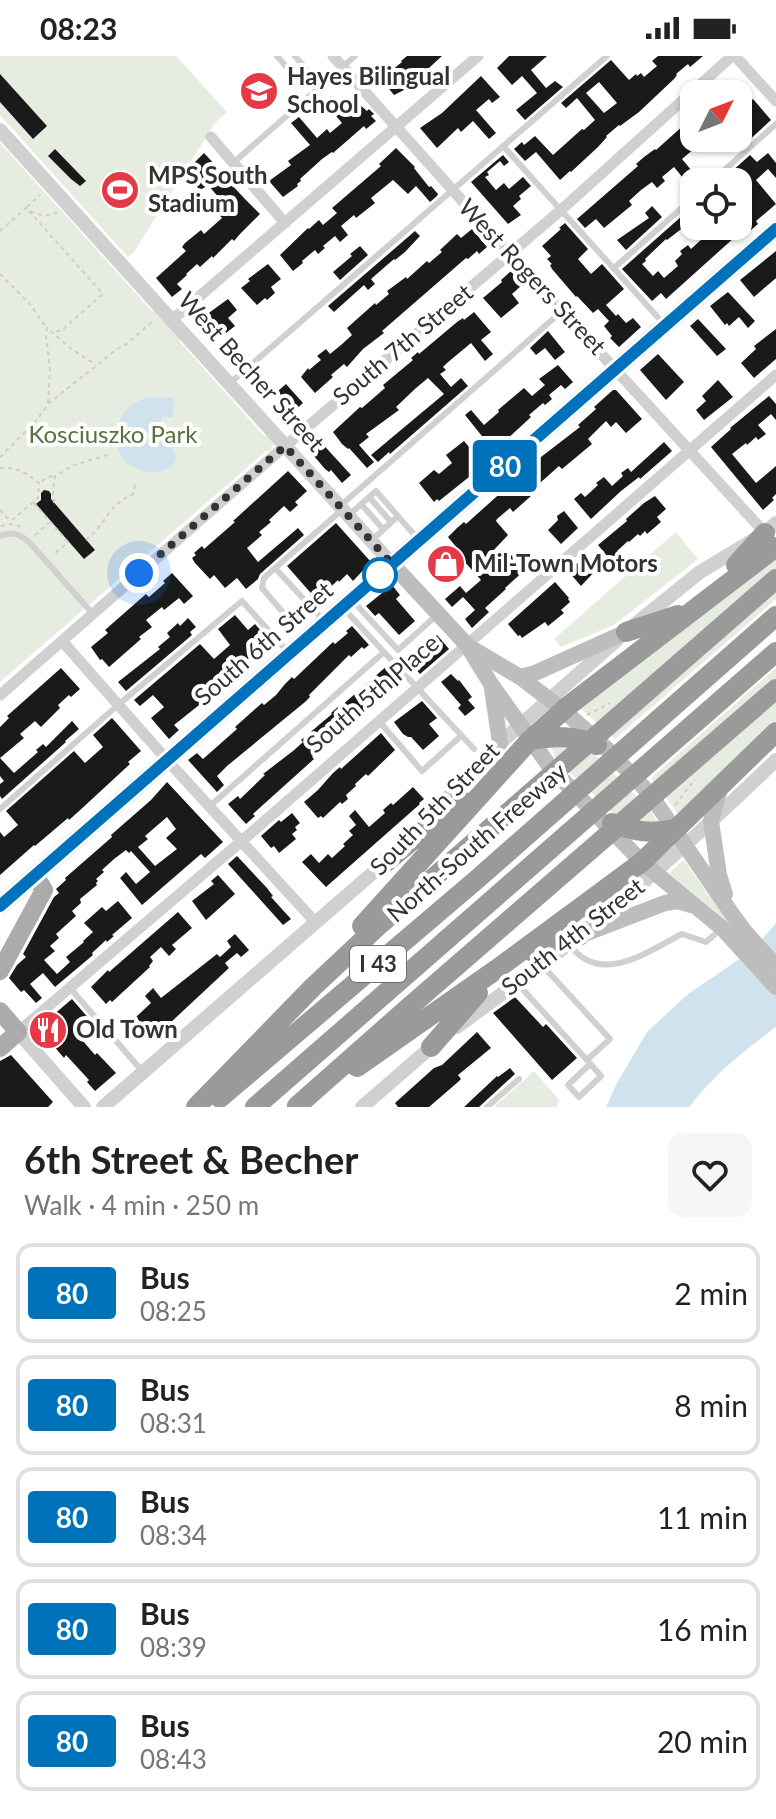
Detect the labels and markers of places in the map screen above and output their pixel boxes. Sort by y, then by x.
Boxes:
place label: Hayes Bilingual School [287,61,450,118]
school or university icon: Hayes Bilingual School [238,70,280,112]
place label: MPS South Stadium [148,160,267,217]
sports icon: MPS South Stadium [99,169,141,211]
shop icon: Mil-Town Motors [425,543,467,585]
place label: Mil-Town Motors [474,548,658,577]
unlabelled marker [363,558,397,592]
restaurant icon: Old Town [27,1009,69,1051]
place label: Old Town [76,1014,178,1043]

